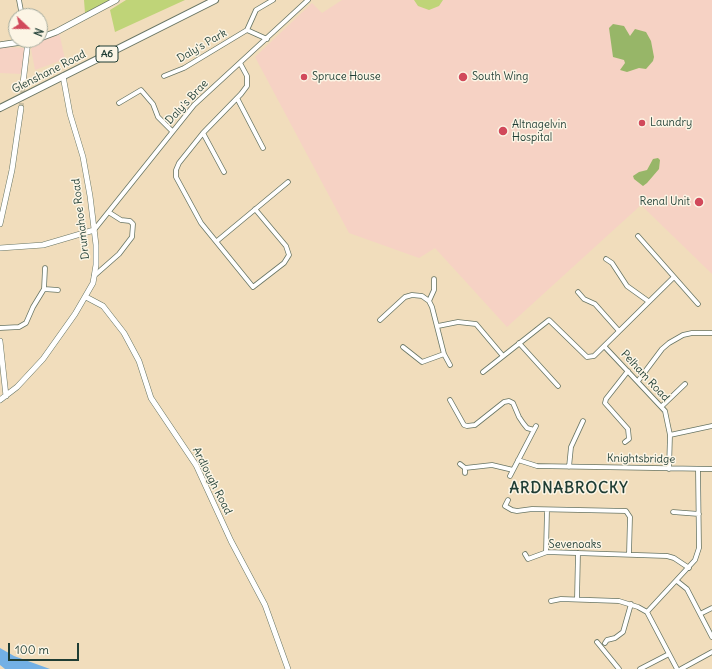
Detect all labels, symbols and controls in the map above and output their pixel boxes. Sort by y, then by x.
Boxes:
north arrow [8,8,48,48]
text: N [30,26,46,38]
street label: Daly's Park [175,26,229,66]
road number: A6 [96,46,118,62]
street label: Glenshane Road [10,48,88,96]
place label: Spruce House [312,70,381,84]
place label: South Wing [472,70,528,84]
marker: South Wing [457,71,469,83]
marker: Spruce House [299,72,309,82]
street label: Daly's Brae [163,77,211,127]
place label: Laundry [650,116,692,130]
place label: Altnagelvin Hospital [512,118,567,144]
marker: Laundry [637,118,647,128]
marker: Altnagelvin Hospital [497,125,509,137]
street label: Drumahoe Road [69,178,93,260]
place label: Renal Unit [640,195,690,209]
marker: Renal Unit [693,196,705,208]
street label: Pelham Road [618,348,672,404]
street label: Ardlough Road [189,445,235,517]
street label: Knightsbridge [607,452,675,466]
district label: ARDNABROCKY [509,480,629,498]
street label: Sevenoaks [549,538,601,552]
scale bar [10,635,81,661]
text: 100 m [15,642,49,657]

